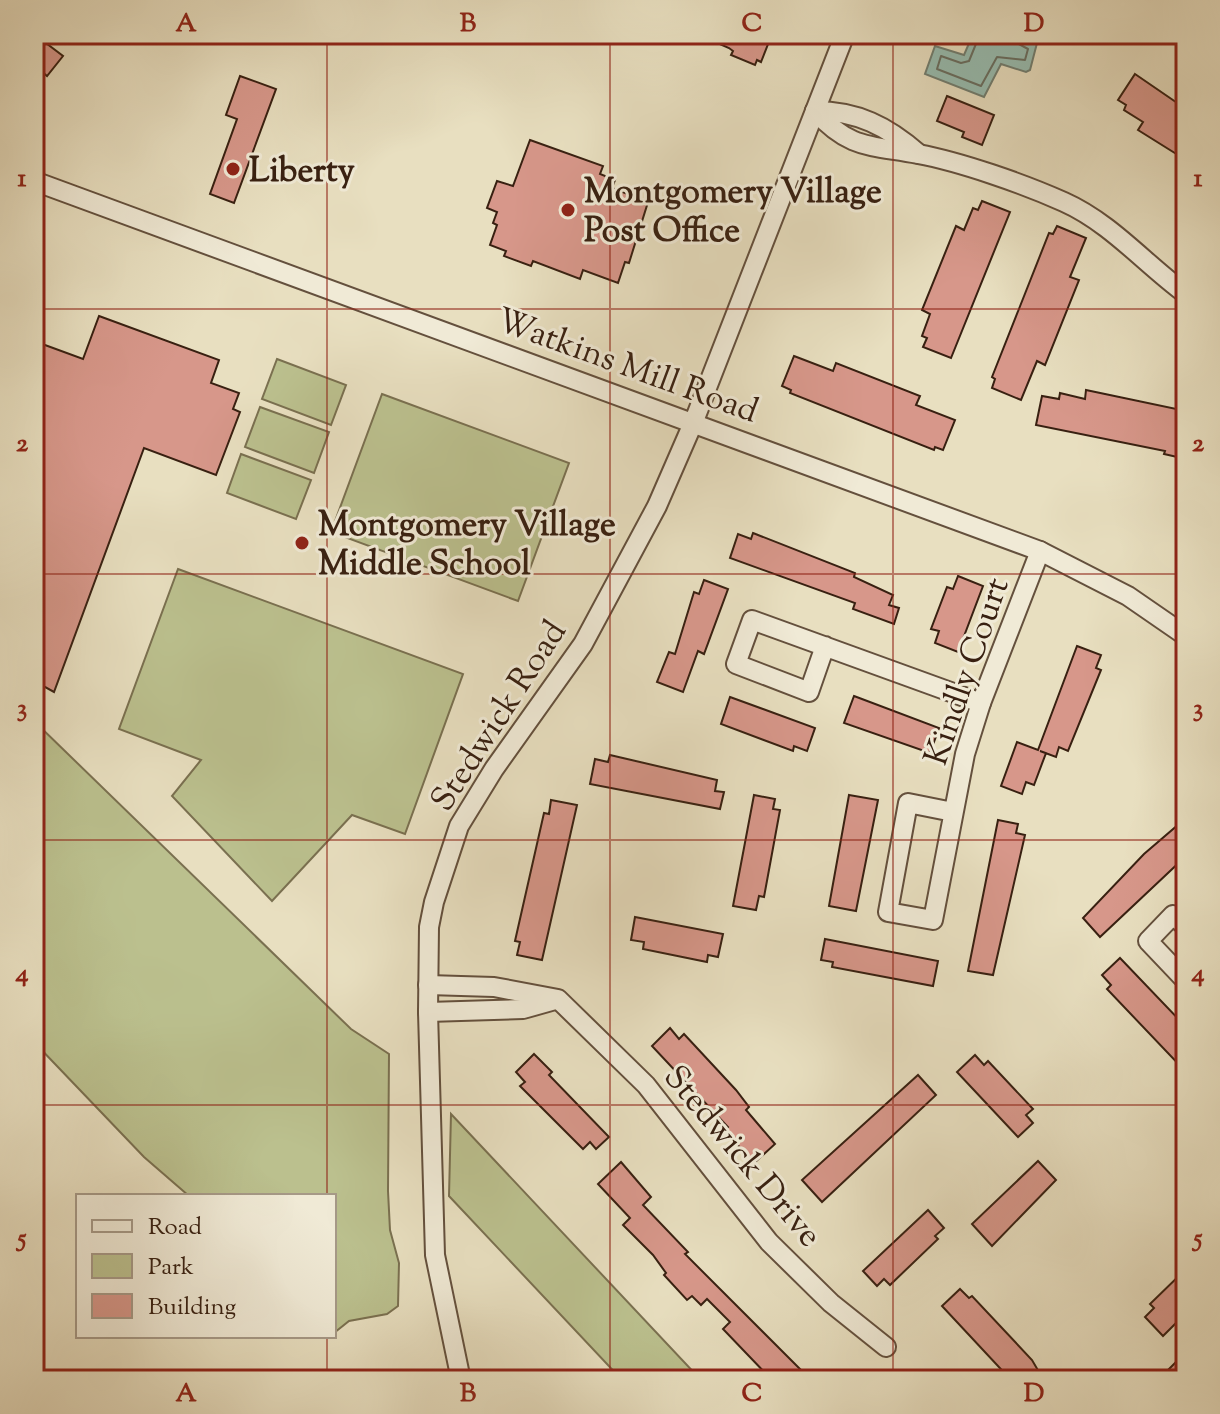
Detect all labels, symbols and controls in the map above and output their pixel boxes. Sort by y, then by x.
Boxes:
text: A [175,6,197,43]
text: B [460,6,477,43]
text: C [742,6,762,43]
text: D [1024,6,1044,43]
place label: Liberty [249,148,355,197]
marker: Liberty [224,160,242,178]
text: 1 [18,161,27,198]
text: 1 [1194,161,1203,198]
place label: Montgomery Village Post Office [584,169,882,257]
marker: Montgomery Village Post Office [559,201,577,219]
street label: Watkins Mill Road [489,297,764,437]
text: 2 [16,426,29,463]
text: 2 [1192,426,1205,463]
place label: Montgomery Village Middle School [318,502,616,590]
marker: Montgomery Village Middle School [293,534,311,552]
street label: Kindly Court [913,571,1023,773]
street label: Stedwick Road [420,612,580,822]
text: 3 [17,691,27,728]
text: 3 [1193,691,1203,728]
text: 4 [14,956,29,993]
text: 4 [1190,956,1205,993]
street label: Stedwick Drive [650,1056,832,1259]
legend [76,1194,336,1338]
text: Road [148,1211,202,1245]
text: 5 [16,1221,27,1258]
text: 5 [1192,1221,1203,1258]
text: Park [148,1251,194,1285]
text: Building [148,1291,237,1325]
text: A [175,1376,197,1413]
text: B [460,1376,477,1413]
text: C [742,1376,762,1413]
text: D [1024,1376,1044,1413]

